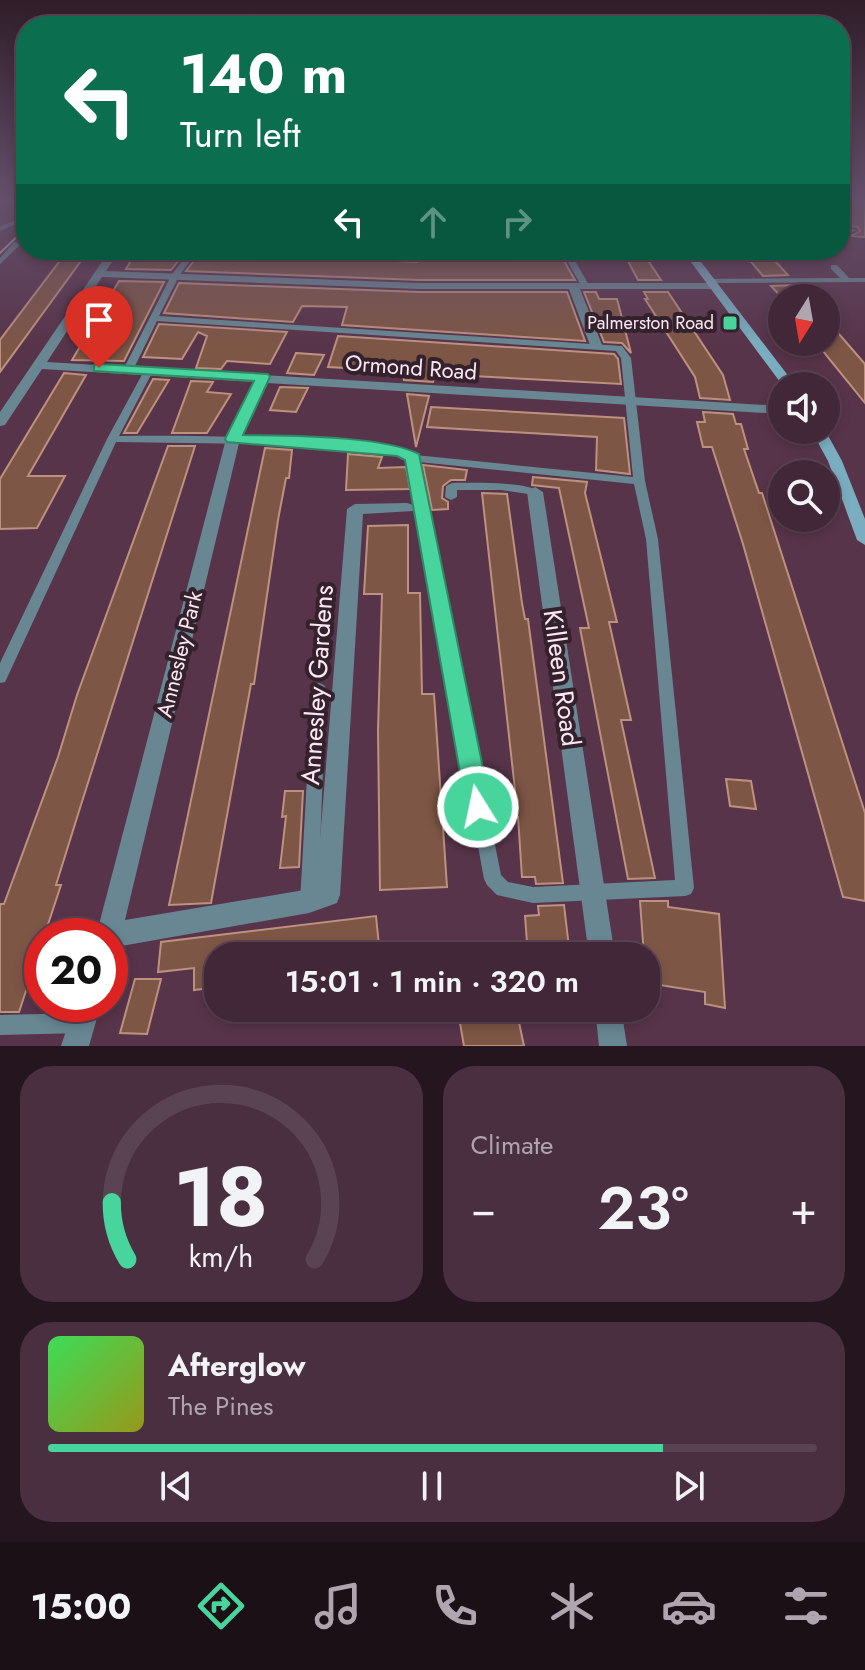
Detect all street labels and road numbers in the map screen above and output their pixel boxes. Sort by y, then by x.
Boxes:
street label: Ormond Road [344,346,478,388]
street label: Annesley Gardens [291,584,343,786]
street label: Annesley Park [148,587,210,721]
street label: Killeen Road [534,607,590,749]

